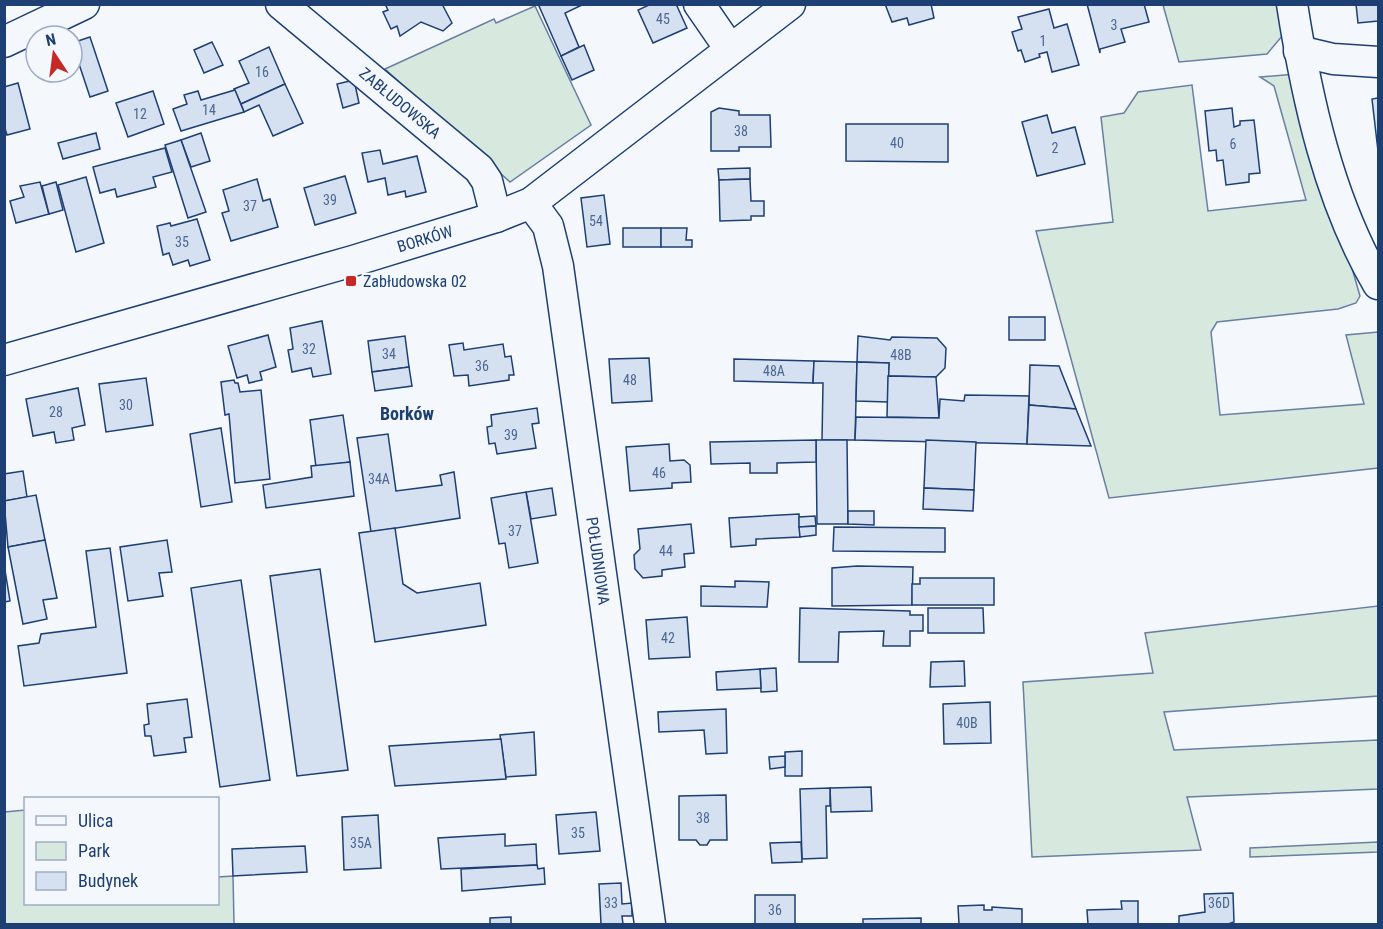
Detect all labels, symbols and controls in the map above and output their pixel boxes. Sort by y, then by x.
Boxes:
house number: 45 [656,11,670,27]
house number: 3 [1111,17,1117,33]
north arrow [24,24,84,84]
text: N [44,30,58,50]
house number: 1 [1040,33,1046,49]
house number: 16 [255,64,269,80]
street label: ZABŁUDOWSKA [356,64,444,142]
house number: 14 [202,102,216,118]
house number: 12 [133,106,147,122]
house number: 38 [734,123,748,139]
house number: 40 [890,135,904,151]
house number: 6 [1230,136,1237,152]
house number: 2 [1052,140,1059,156]
house number: 39 [323,192,337,208]
house number: 37 [243,198,257,214]
house number: 54 [589,213,603,229]
street label: BORKÓW [395,221,455,256]
house number: 35 [175,234,189,250]
place label: Zabłudowska 02 [363,272,467,291]
marker: Zabłudowska 02 [344,274,358,288]
house number: 32 [302,341,316,357]
house number: 34 [382,346,396,362]
house number: 48B [890,347,912,363]
house number: 36 [475,358,489,374]
house number: 48A [763,363,785,379]
house number: 48 [623,372,637,388]
house number: 30 [119,397,133,413]
district label: Borków [380,403,435,424]
house number: 28 [49,404,63,420]
house number: 39 [504,427,518,443]
house number: 46 [652,465,666,481]
house number: 34A [368,471,390,487]
street label: POŁUDNIOWA [582,516,614,606]
house number: 37 [508,523,522,539]
house number: 44 [659,543,673,559]
house number: 42 [661,630,675,646]
house number: 40B [956,715,978,731]
legend [24,797,219,905]
text: Ulica [78,810,113,831]
house number: 38 [696,810,710,826]
house number: 35 [571,825,585,841]
house number: 35A [350,835,372,851]
text: Park [78,840,110,861]
text: Budynek [78,870,138,891]
house number: 33 [604,895,618,911]
house number: 36D [1208,895,1230,911]
house number: 36 [768,902,782,918]

